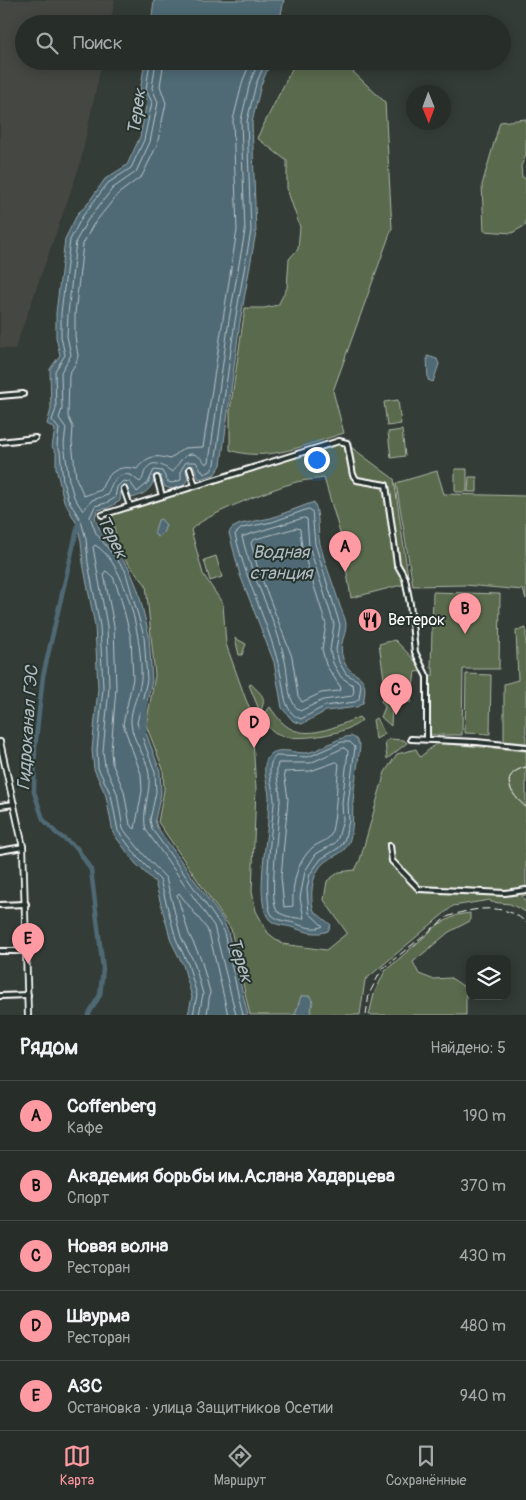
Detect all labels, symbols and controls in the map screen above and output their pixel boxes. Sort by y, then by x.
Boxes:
search box [15,15,511,70]
icon: search [33,29,61,57]
text: Поиск [73,31,123,55]
north arrow [406,85,451,130]
water label: Терек [122,86,152,136]
your location [304,447,330,473]
water label: Терек [91,511,133,564]
pin: A [329,531,361,572]
water label: Водная станция [250,541,314,585]
pin: B [449,593,481,634]
restaurant icon: Ветерок [357,607,383,633]
place label: Ветерок [388,610,445,630]
water label: Гидроканал ГЭС [12,664,44,791]
pin: C [380,674,412,715]
pin: D [238,707,270,748]
pin: E [12,923,44,964]
water label: Терек [222,935,258,987]
map controls [466,955,511,1000]
button: layers [466,955,511,1000]
text: Рядом [20,1034,78,1061]
text: Найдено: 5 [430,1038,506,1058]
text: Coffenberg [67,1094,156,1118]
text: A [31,1106,41,1126]
text: 190 m [463,1106,506,1126]
text: Кафе [67,1118,103,1138]
text: Академия борьбы им.Аслана Хадарцева [67,1164,395,1188]
text: B [31,1176,41,1196]
text: 370 m [460,1176,506,1196]
text: Спорт [67,1188,109,1208]
text: Новая волна [67,1234,168,1258]
text: C [31,1246,41,1266]
text: 430 m [459,1246,506,1266]
text: Ресторан [67,1258,130,1278]
text: Шаурма [67,1304,130,1328]
text: D [31,1316,41,1336]
text: 480 m [460,1316,506,1336]
text: Ресторан [67,1328,130,1348]
text: АЗС [67,1374,102,1398]
text: E [32,1386,40,1406]
text: 940 m [460,1386,506,1406]
text: Остановка · улица Защитников Осетии [67,1398,333,1418]
tab: Карта [60,1442,94,1489]
tab: Маршрут [214,1442,266,1489]
tab: Сохранённые [386,1442,466,1489]

